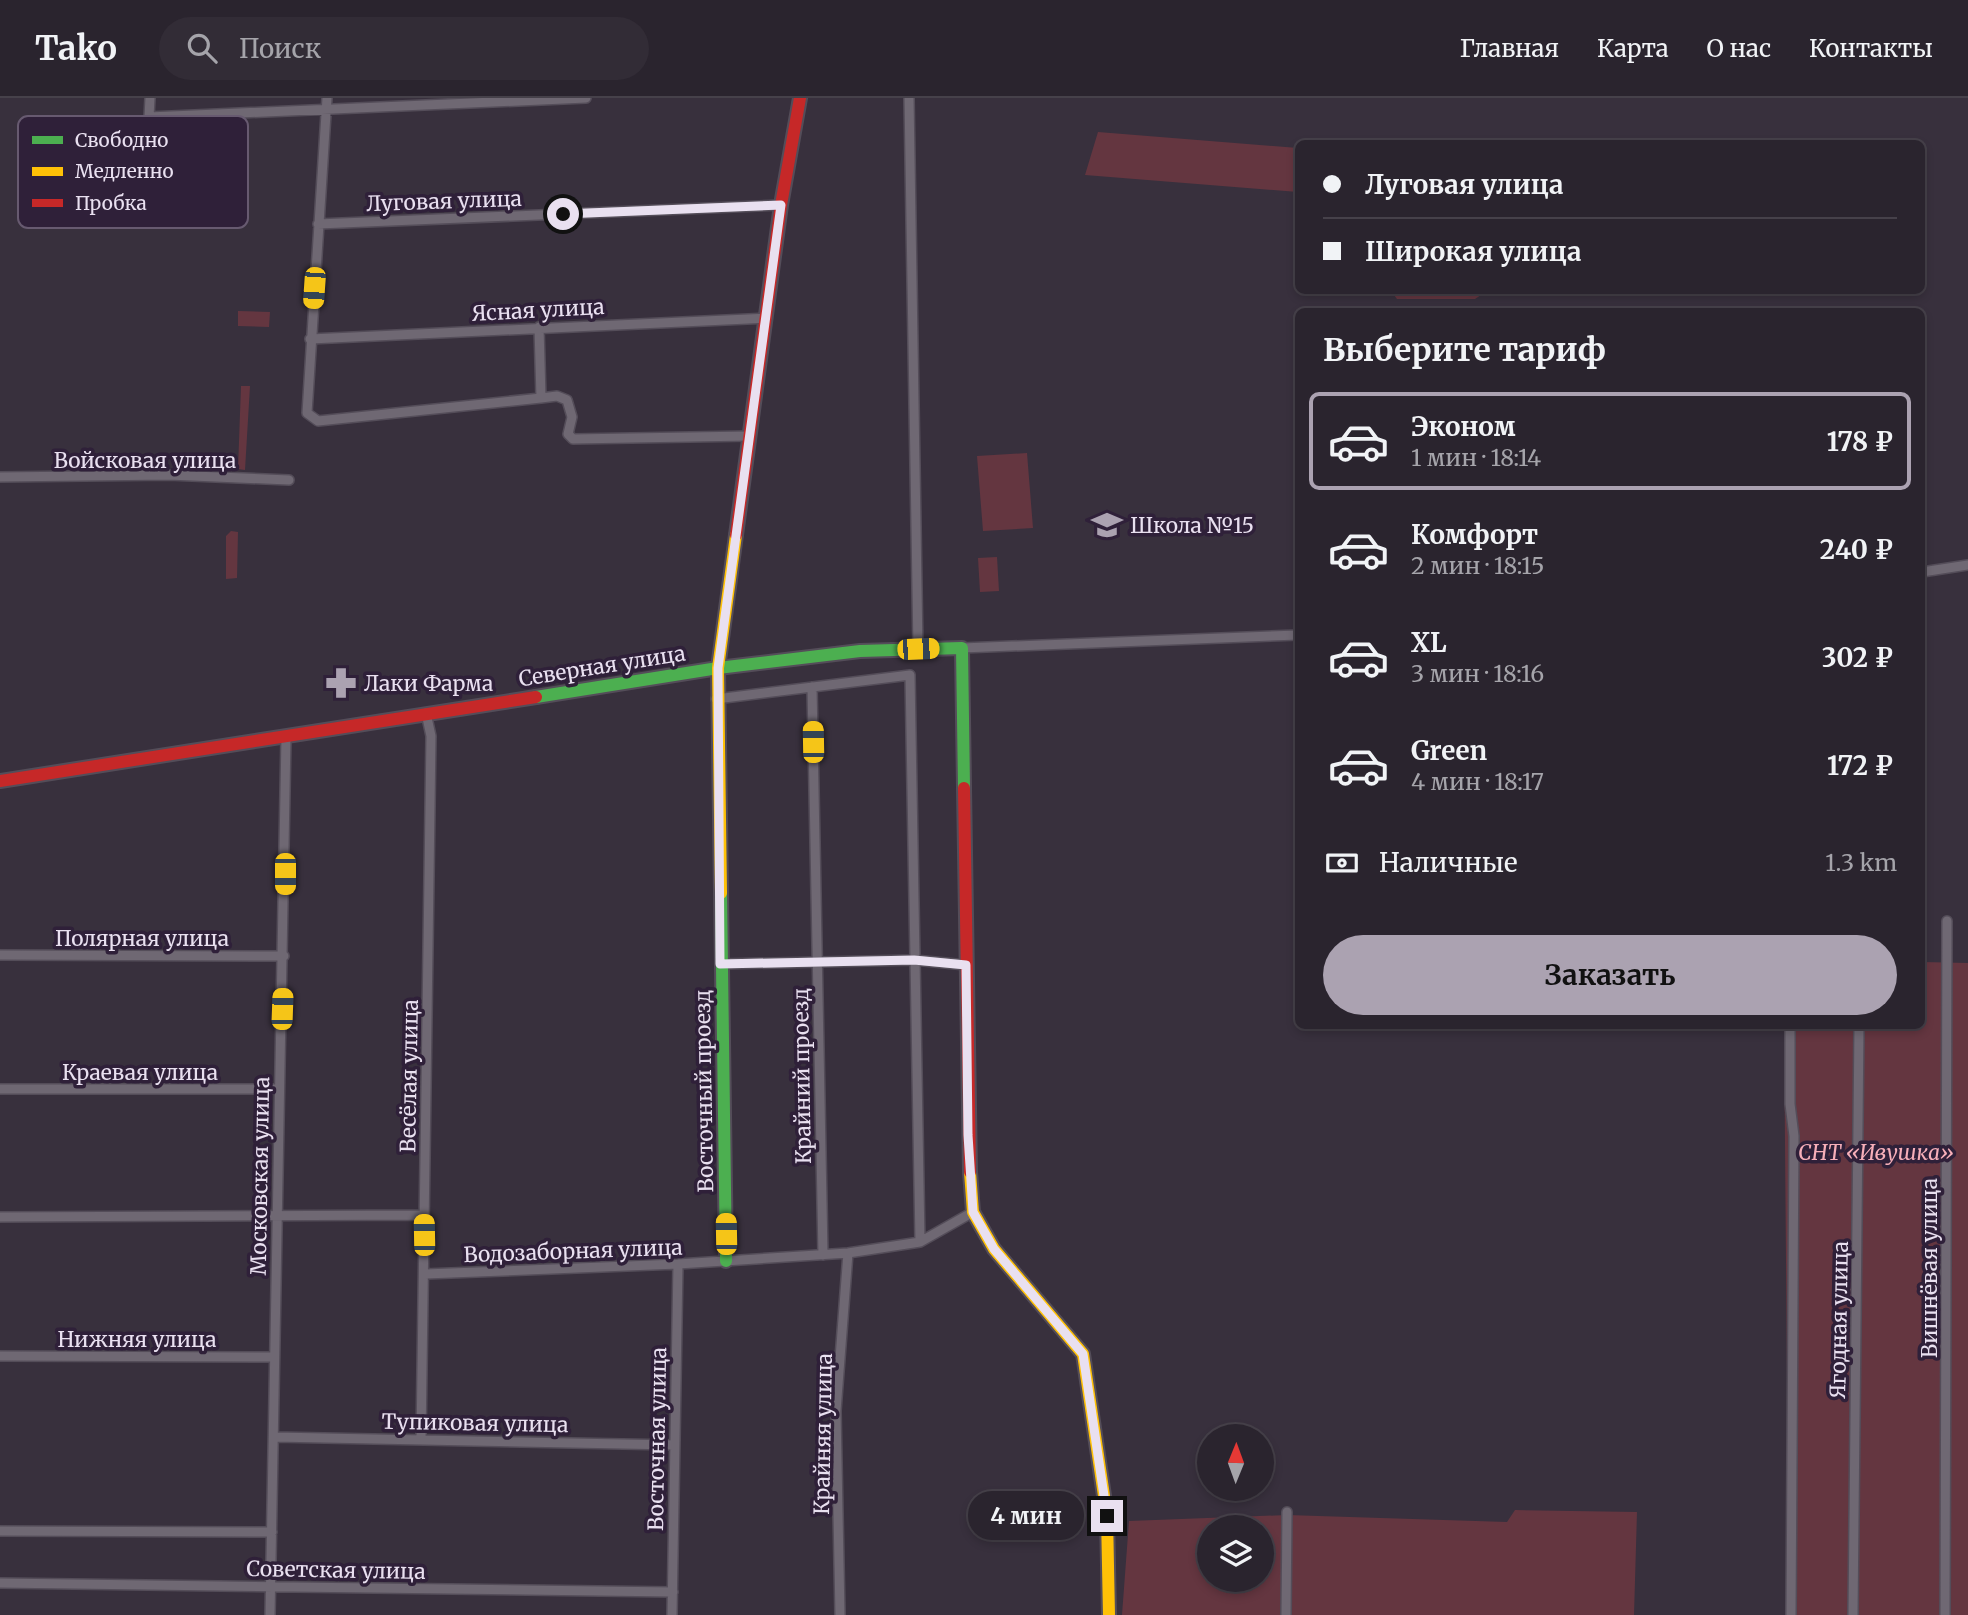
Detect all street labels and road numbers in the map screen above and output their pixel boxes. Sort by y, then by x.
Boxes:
street label: Луговая улица [366,185,522,217]
street label: Ясная улица [471,293,605,327]
street label: Войсковая улица [54,447,236,474]
street label: Северная улица [517,639,687,693]
street label: Полярная улица [55,925,229,952]
street label: Крайний проезд [787,988,817,1164]
street label: Восточный проезд [689,989,719,1193]
street label: Весёлая улица [394,999,424,1153]
street label: Краевая улица [62,1059,218,1086]
street label: Московская улица [245,1076,275,1276]
street label: Вишнёвая улица [1916,1178,1943,1358]
street label: Водозаборная улица [463,1234,683,1268]
street label: Ягодная улица [1824,1241,1854,1399]
street label: Нижняя улица [58,1326,216,1353]
street label: Восточная улица [642,1347,672,1531]
street label: Крайняя улица [808,1353,838,1515]
street label: Тупиковая улица [381,1408,569,1438]
street label: Советская улица [246,1555,426,1585]

